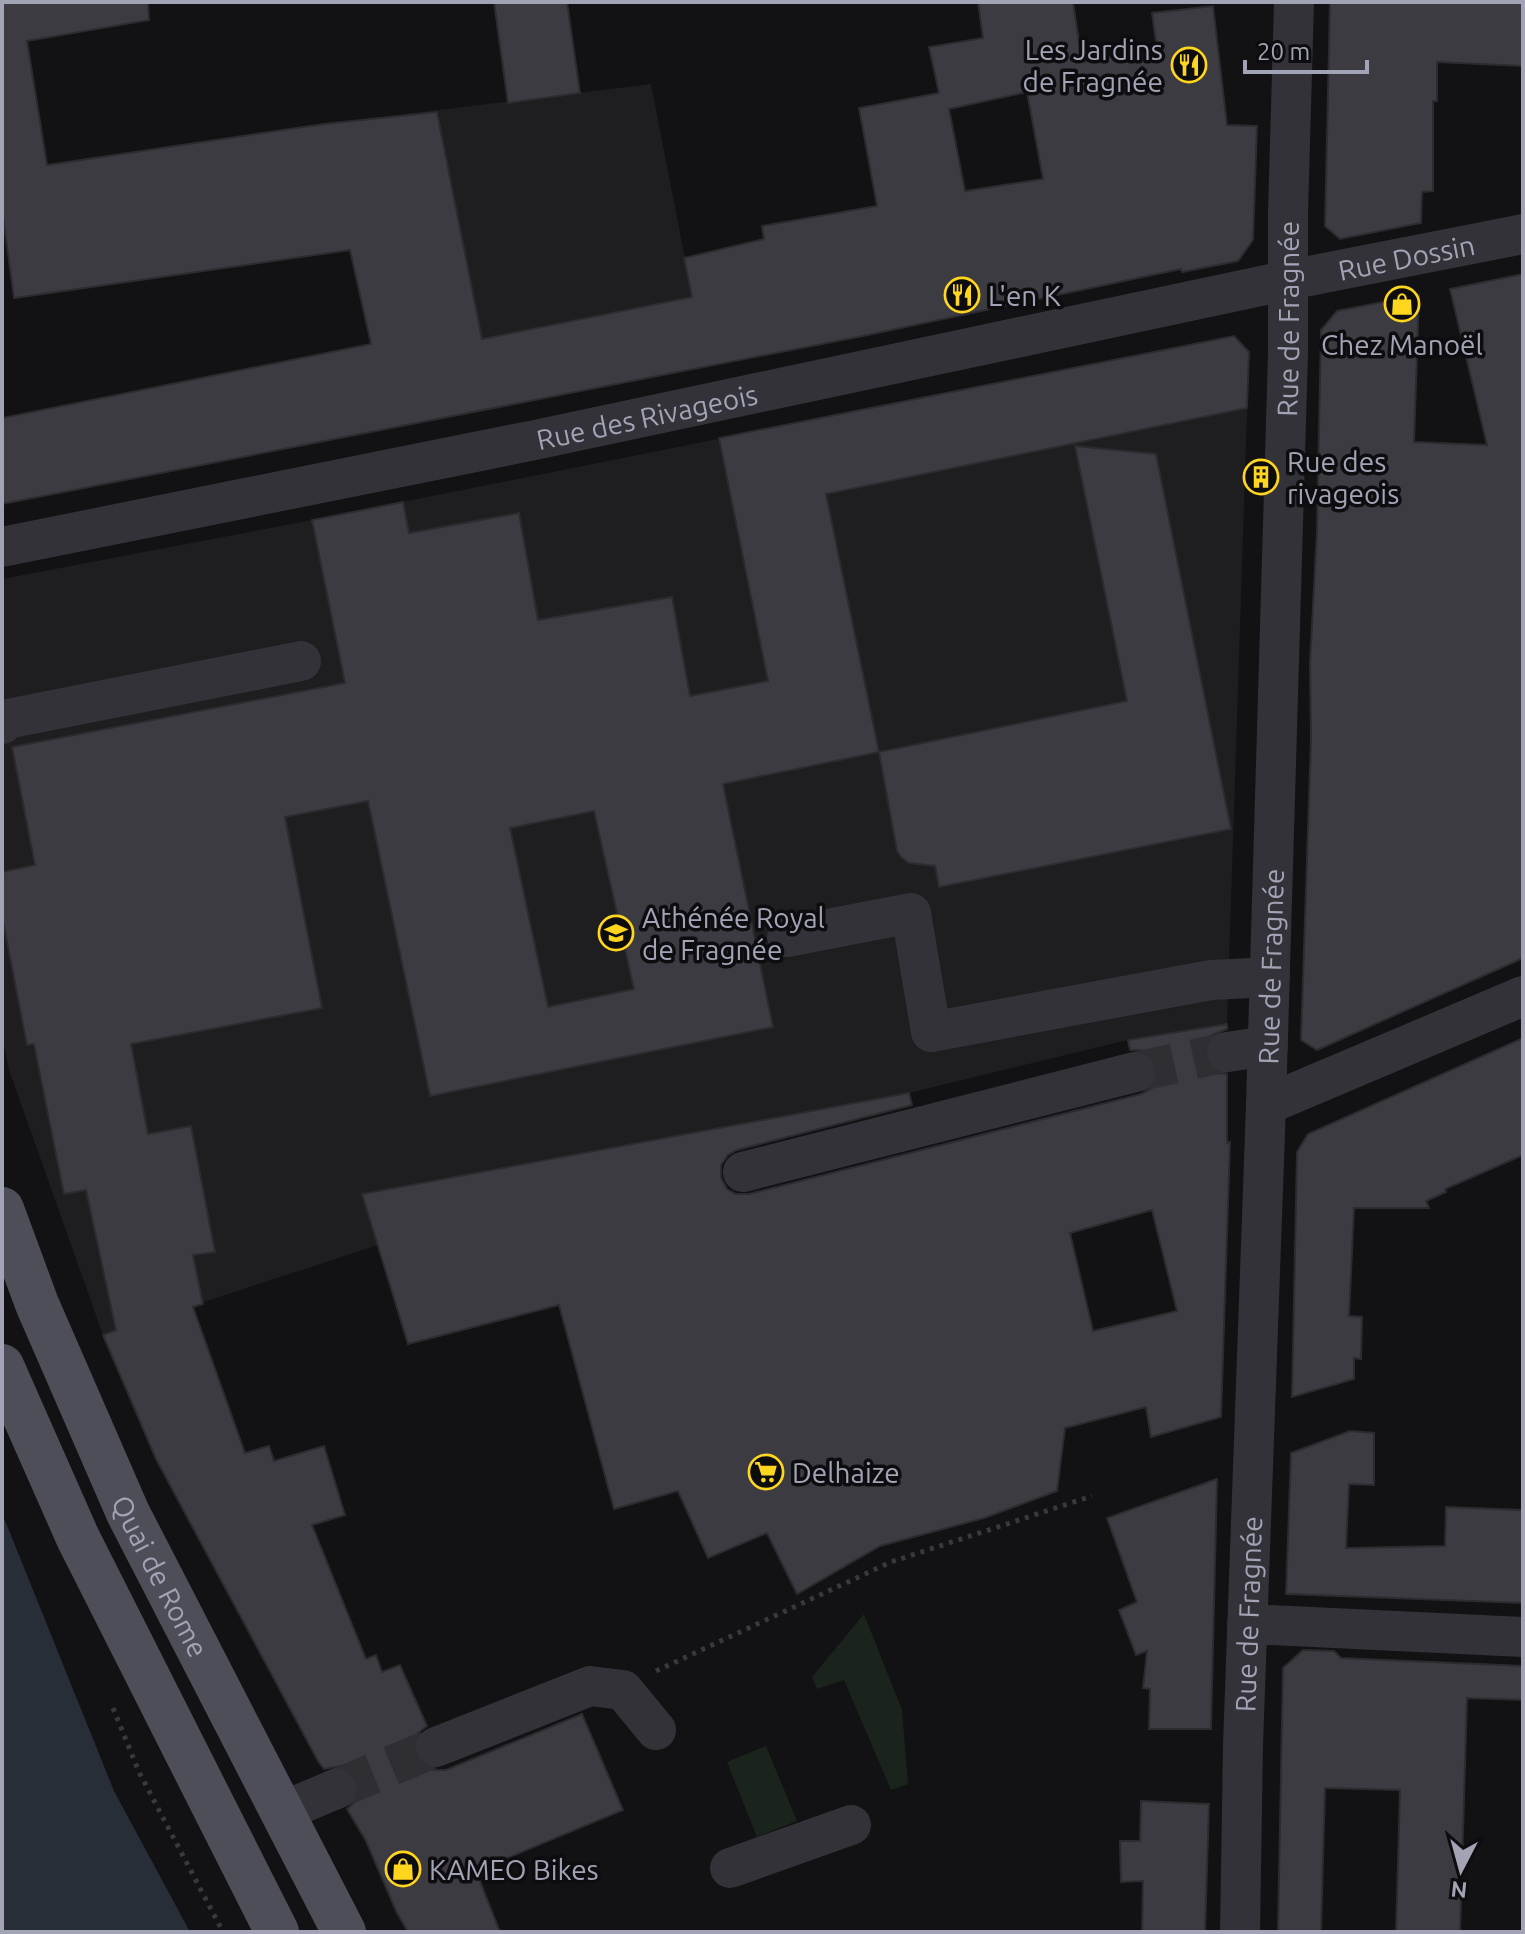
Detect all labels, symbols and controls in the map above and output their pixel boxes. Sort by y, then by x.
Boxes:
scale bar [1245,24,1367,74]
place label: Les Jardins de Fragnée [1023,34,1163,97]
text: 20 m [1257,38,1310,65]
restaurant icon: Les Jardins de Fragnée [1170,46,1208,84]
street label: Rue de Fragnée [1271,221,1304,417]
street label: Rue Dossin [1335,228,1477,286]
restaurant icon: L'en K [943,276,981,314]
place label: L'en K [988,280,1061,311]
shop icon: Chez Manoël [1383,285,1421,323]
place label: Chez Manoël [1321,329,1483,360]
street label: Rue des Rivageois [534,378,760,455]
place label: Rue des rivageois [1287,446,1399,509]
building icon: Rue des rivageois [1242,458,1280,496]
street label: Rue de Fragnée [1252,868,1288,1065]
place label: Athénée Royal de Fragnée [642,902,825,965]
school or university icon: Athénée Royal de Fragnée [597,914,635,952]
supermarket icon: Delhaize [747,1453,785,1491]
place label: Delhaize [792,1457,900,1488]
street label: Quai de Rome [107,1491,215,1662]
street label: Rue de Fragnée [1229,1516,1267,1713]
north arrow [1421,1830,1501,1910]
shop icon: KAMEO Bikes [384,1850,422,1888]
place label: KAMEO Bikes [429,1854,599,1885]
text: N [1449,1877,1468,1904]

